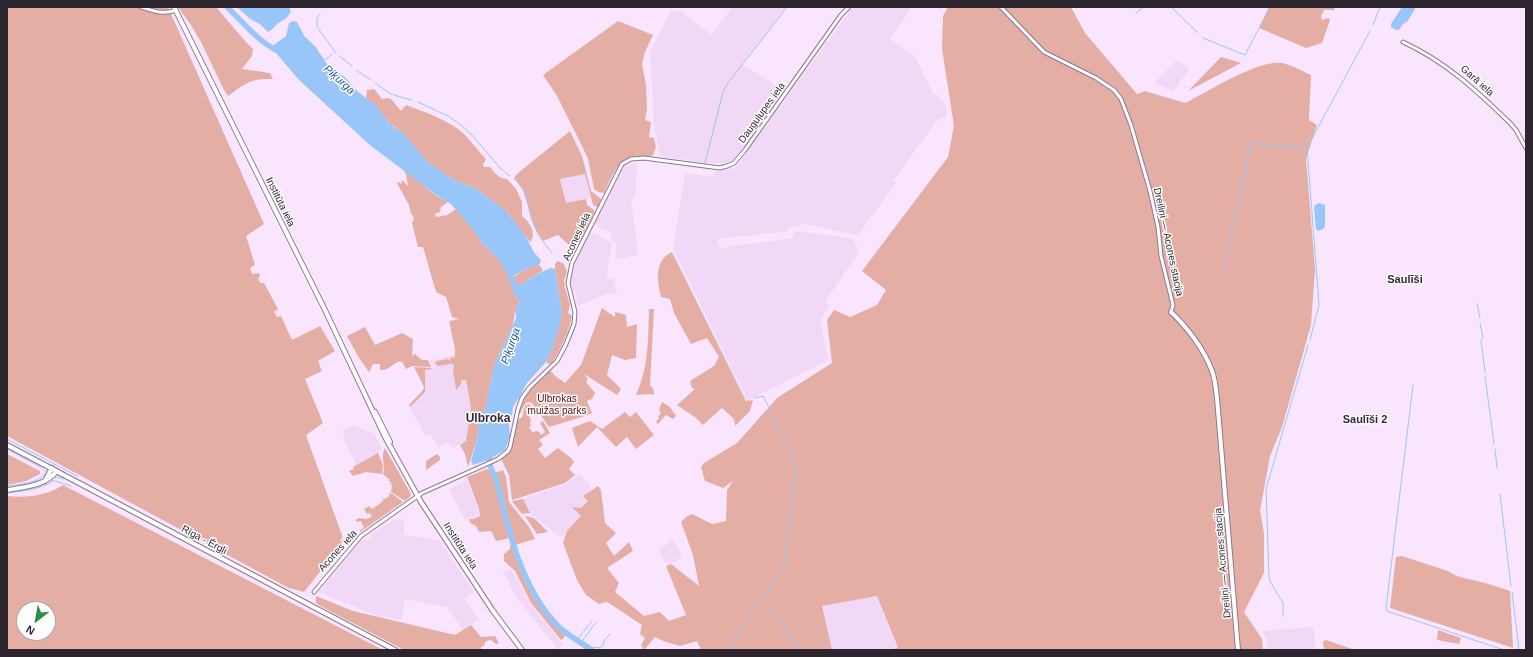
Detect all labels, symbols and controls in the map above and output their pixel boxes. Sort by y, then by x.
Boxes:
water label: Piķurga [321,63,357,97]
street label: Garā iela [1458,63,1496,99]
street label: Dauguļupes iela [736,80,788,146]
street label: Institūta iela [263,175,297,229]
street label: Dreiliņi — Acones stacija [1151,187,1185,297]
street label: Acones iela [561,211,593,263]
district label: Saulīši [1387,273,1423,287]
water label: Piķurga [499,326,523,366]
park label: Ulbrokas muižas parks [528,393,586,416]
district label: Ulbroka [466,412,510,426]
district label: Saulīši 2 [1343,413,1387,427]
street label: Dreiliņi — Acones stacija [1212,507,1234,619]
street label: Institūta iela [440,520,480,572]
street label: Rīga - Ērgļi [179,523,229,557]
street label: Acones iela [316,528,360,574]
north arrow [16,601,56,641]
text: N [24,623,37,638]

